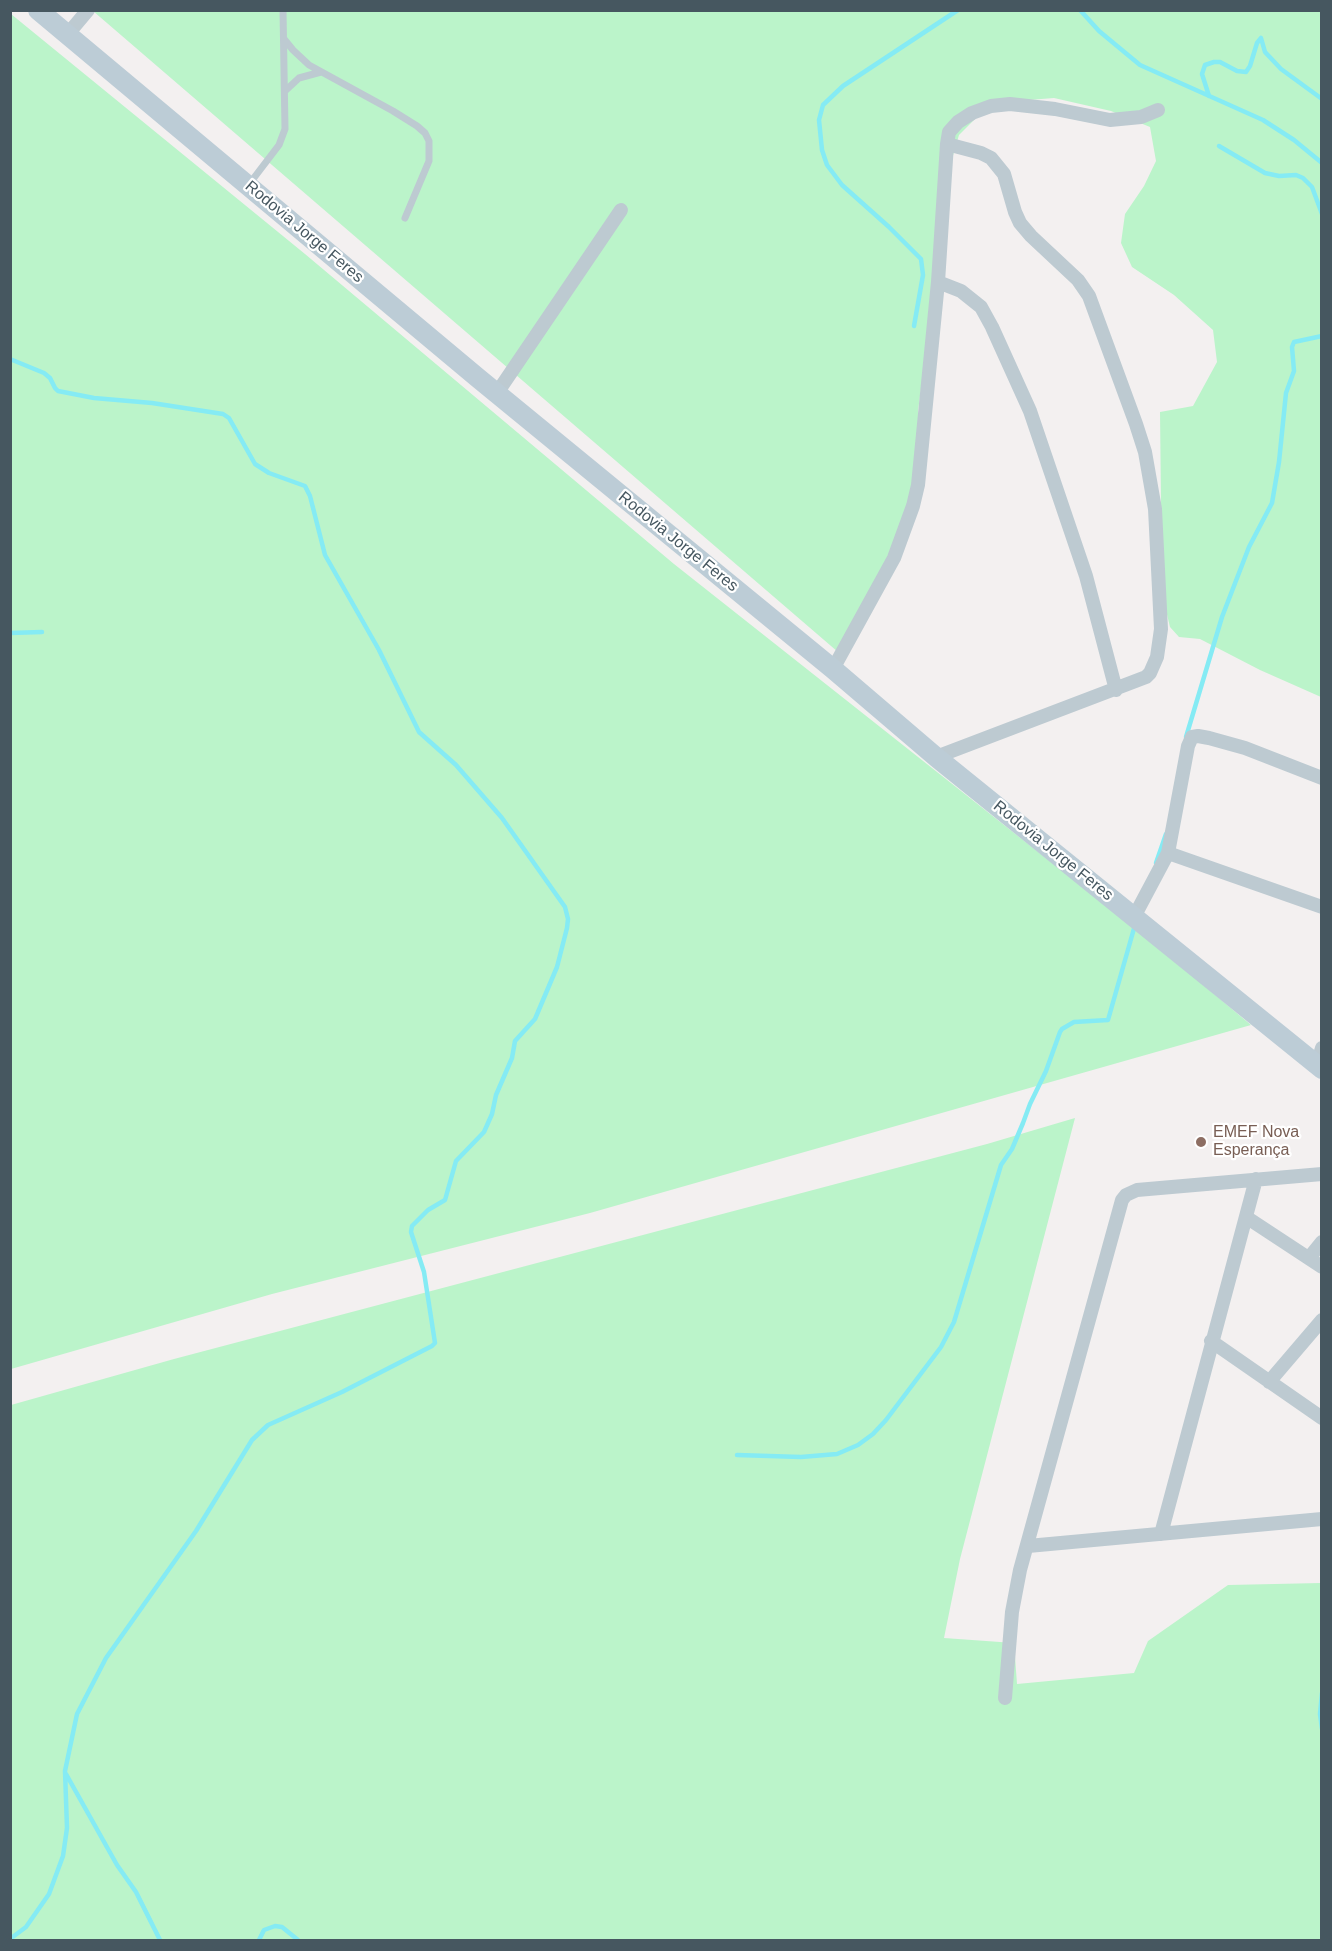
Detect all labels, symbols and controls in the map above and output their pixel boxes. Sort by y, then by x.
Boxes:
street label: Rodovia Jorge Feres [241,177,367,287]
street label: Rodovia Jorge Feres [614,488,742,596]
street label: Rodovia Jorge Feres [989,797,1117,905]
place label: EMEF Nova Esperança [1213,1123,1299,1161]
marker: EMEF Nova Esperança [1194,1135,1208,1149]

